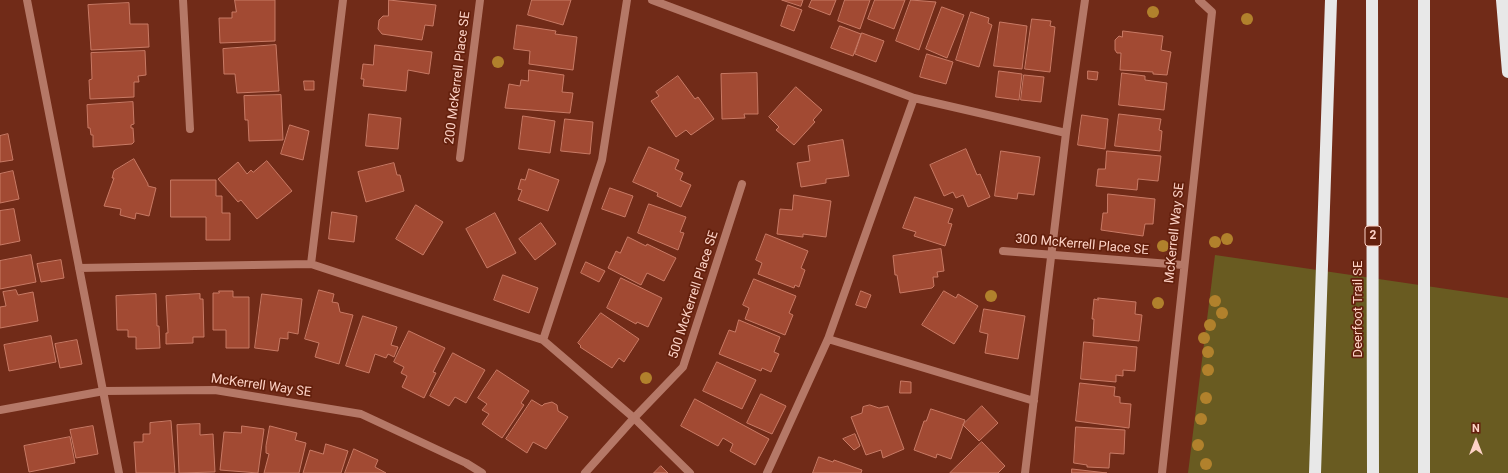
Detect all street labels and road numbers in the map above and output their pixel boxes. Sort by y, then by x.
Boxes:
street label: 200 McKerrell Place SE [442,11,474,145]
street label: McKerrell Way SE [1162,182,1188,284]
road number: 2 [1365,226,1381,246]
street label: 500 McKerrell Place SE [666,229,722,361]
street label: 300 McKerrell Place SE [1015,231,1149,259]
street label: Deerfoot Trail SE [1351,261,1367,357]
street label: McKerrell Way SE [210,371,312,401]

